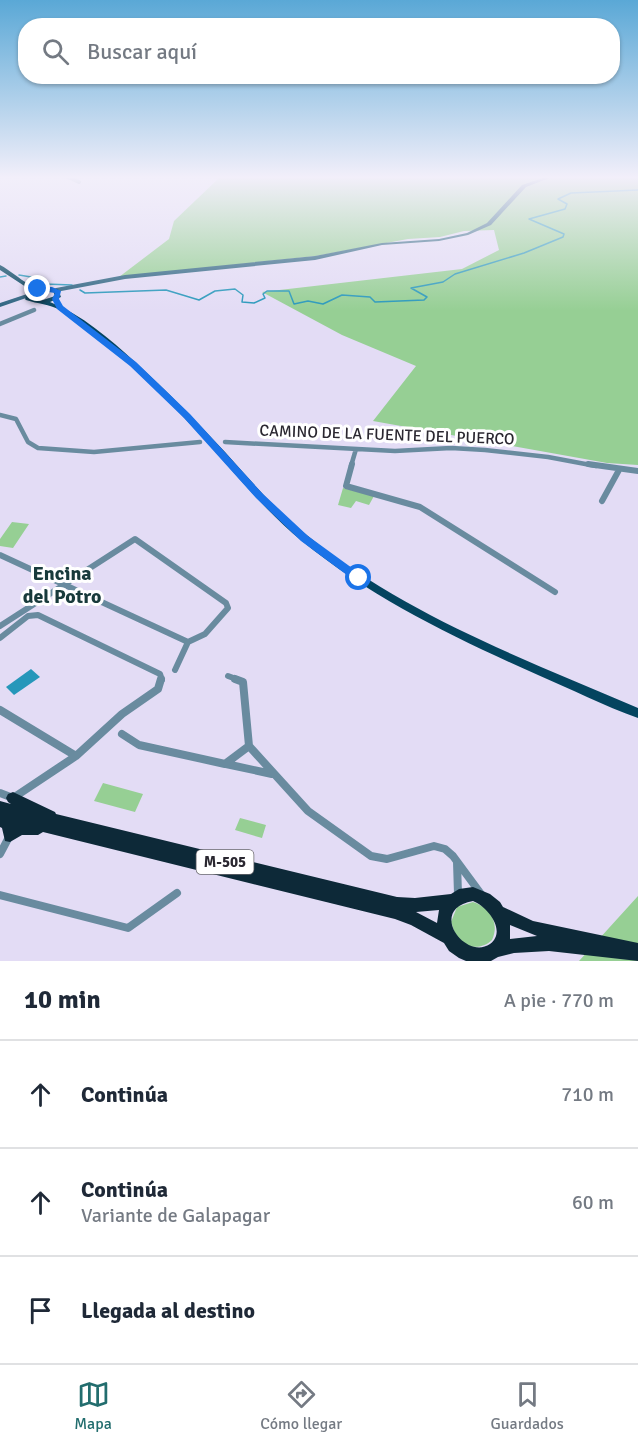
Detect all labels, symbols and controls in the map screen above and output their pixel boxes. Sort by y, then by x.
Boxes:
search box [18,18,620,84]
icon: search [39,35,72,68]
text: Buscar aquí [87,38,197,65]
route end [24,275,50,301]
street label: CAMINO DE LA FUENTE DEL PUERCO [259,421,515,449]
district label: Encina del Potro [23,561,101,609]
route start [345,564,371,590]
road number: M-505 [196,850,254,874]
text: 10 min [24,984,101,1016]
text: A pie · 770 m [504,988,614,1013]
icon: ahead [24,1078,57,1111]
text: Continúa [81,1081,168,1108]
text: 710 m [561,1082,614,1107]
text: Continúa [81,1176,168,1203]
icon: ahead [24,1186,57,1219]
text: 60 m [572,1190,614,1215]
text: Variante de Galapagar [81,1203,270,1228]
icon: arrive [24,1294,57,1327]
text: Llegada al destino [81,1297,255,1324]
tab: Mapa [74,1378,112,1434]
tab: Cómo llegar [260,1378,342,1434]
tab: Guardados [491,1378,564,1434]

